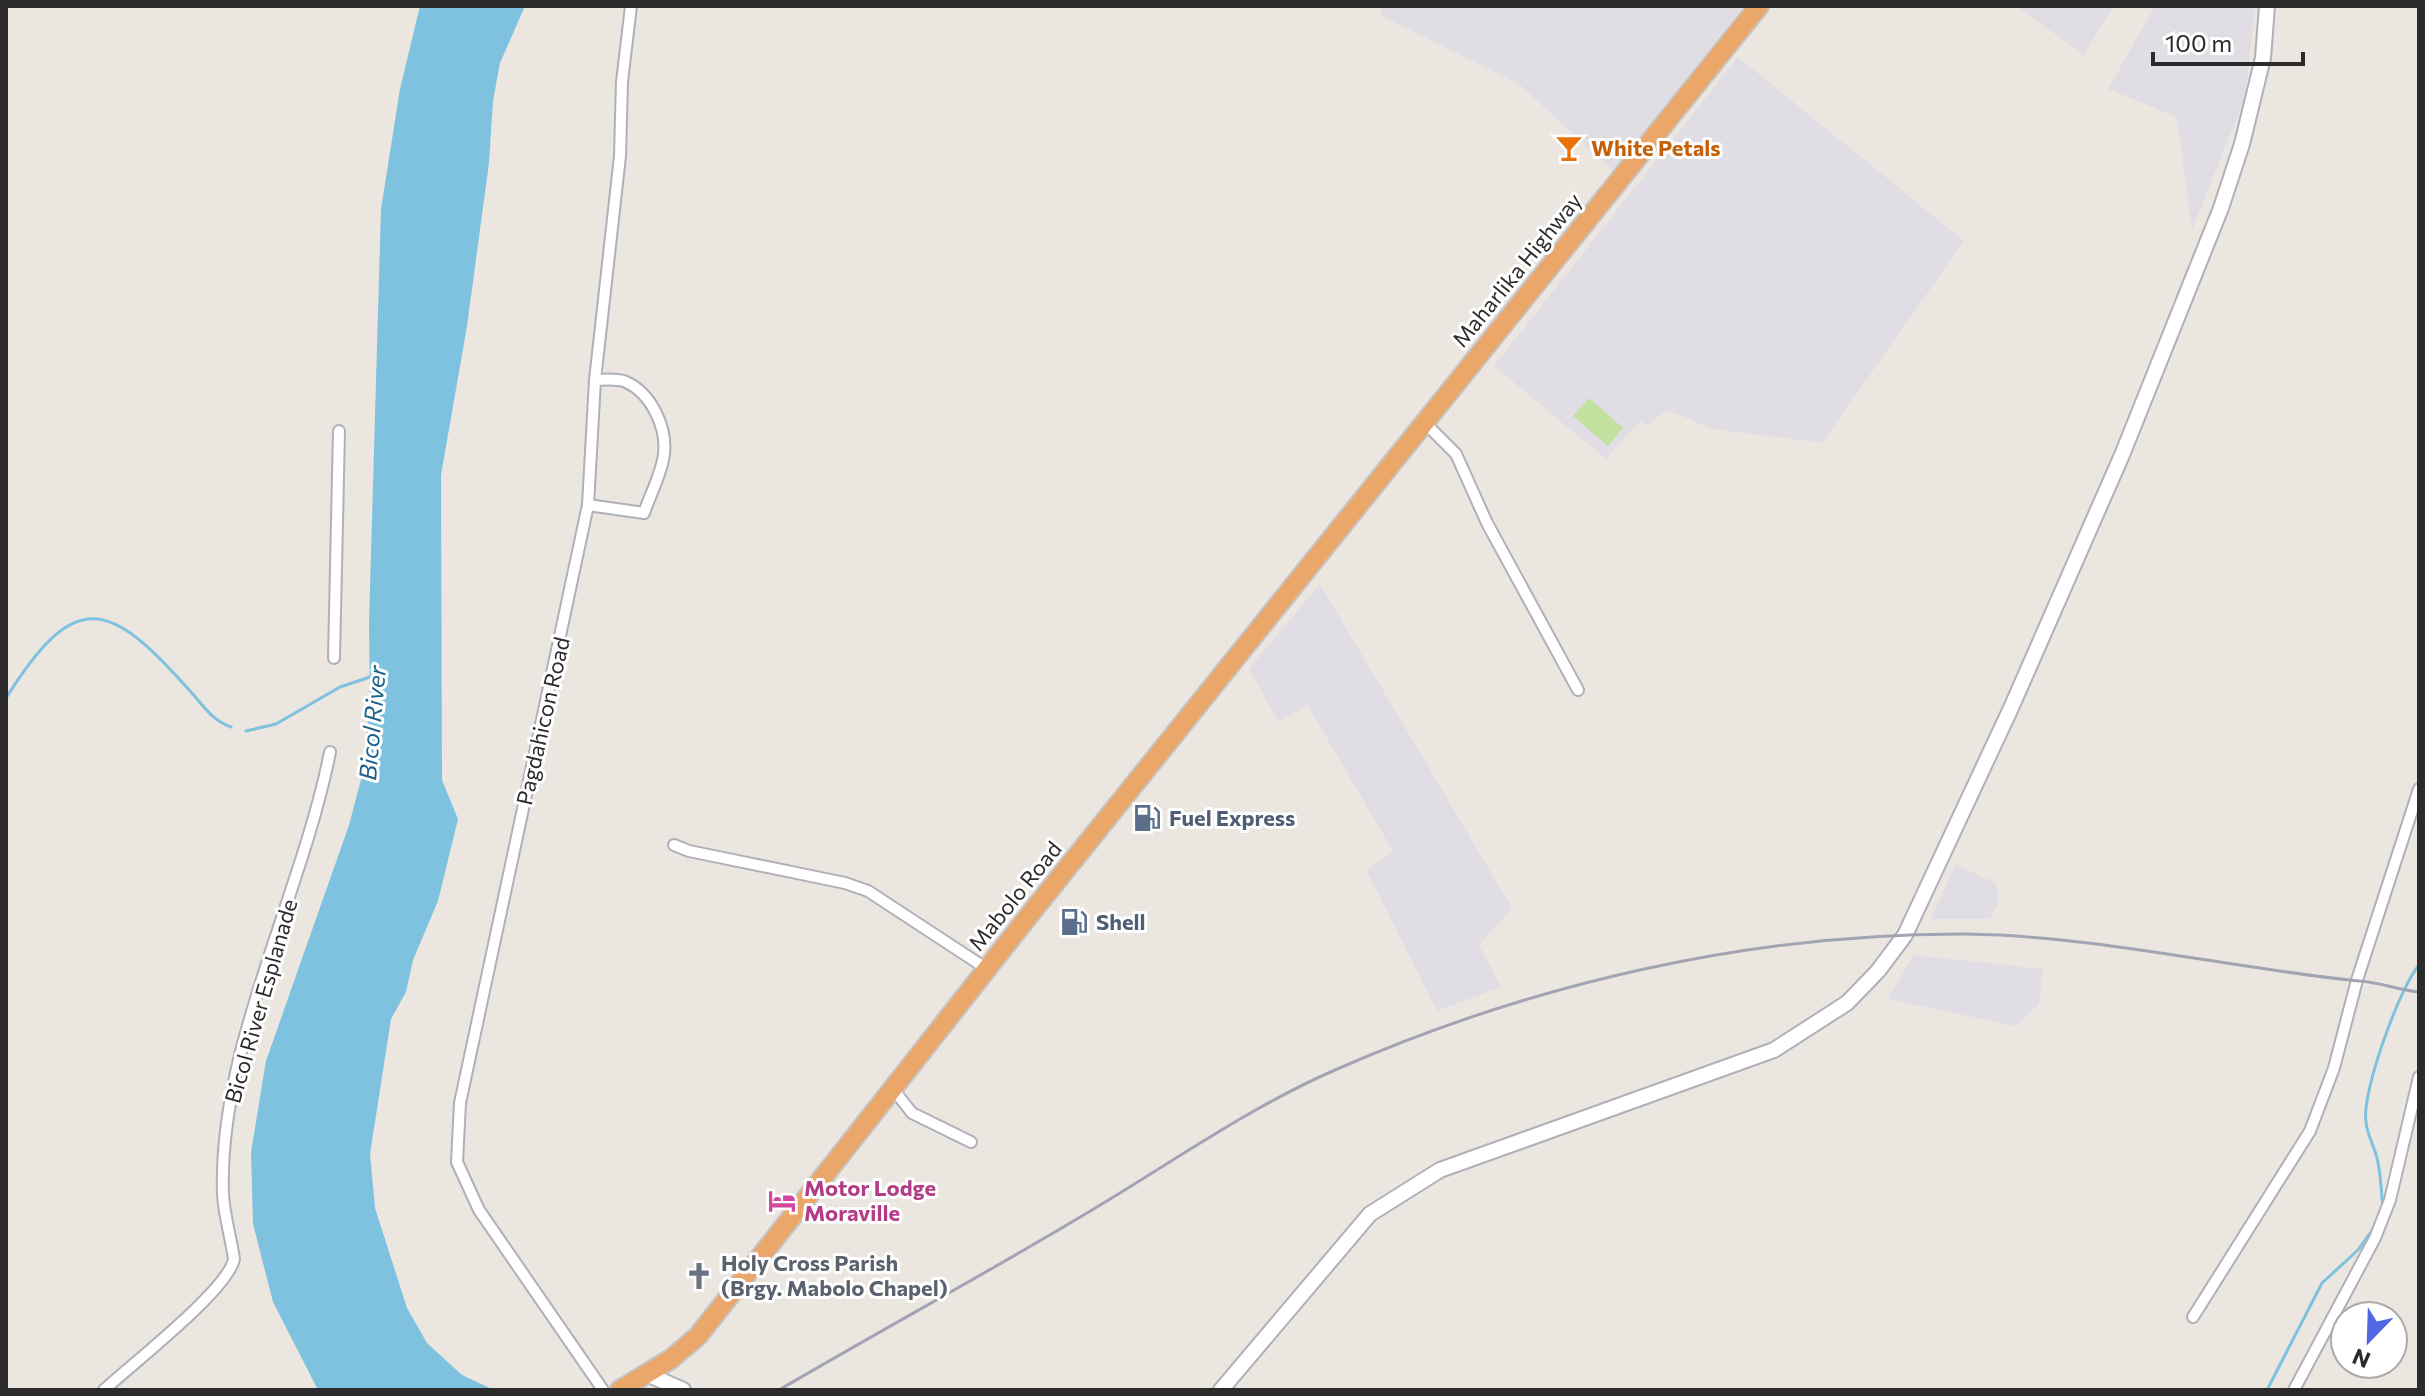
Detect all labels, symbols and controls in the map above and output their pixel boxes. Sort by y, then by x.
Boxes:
scale bar [2153,16,2303,66]
text: 100 m [2165,28,2232,57]
bar icon: White Petals [1554,133,1584,163]
place label: White Petals [1591,134,1721,161]
street label: Maharlika Highway [1446,187,1587,352]
street label: Pagdahicon Road [510,634,575,808]
water label: Bicol River [352,663,391,781]
fuel station icon: Fuel Express [1132,803,1162,833]
place label: Fuel Express [1169,804,1295,831]
street label: Mabolo Road [962,836,1067,956]
street label: Bicol River Esplanade [218,896,303,1106]
fuel station icon: Shell [1059,907,1089,937]
place label: Shell [1096,908,1146,935]
place label: Motor Lodge Moraville [804,1174,936,1226]
hotel icon: Motor Lodge Moraville [767,1186,797,1216]
place label: Holy Cross Parish (Brgy. Mabolo Chapel) [721,1249,948,1301]
church icon: Holy Cross Parish (Brgy. Mabolo Chapel) [684,1261,714,1291]
north arrow [2329,1300,2409,1380]
text: N [2348,1343,2374,1375]

